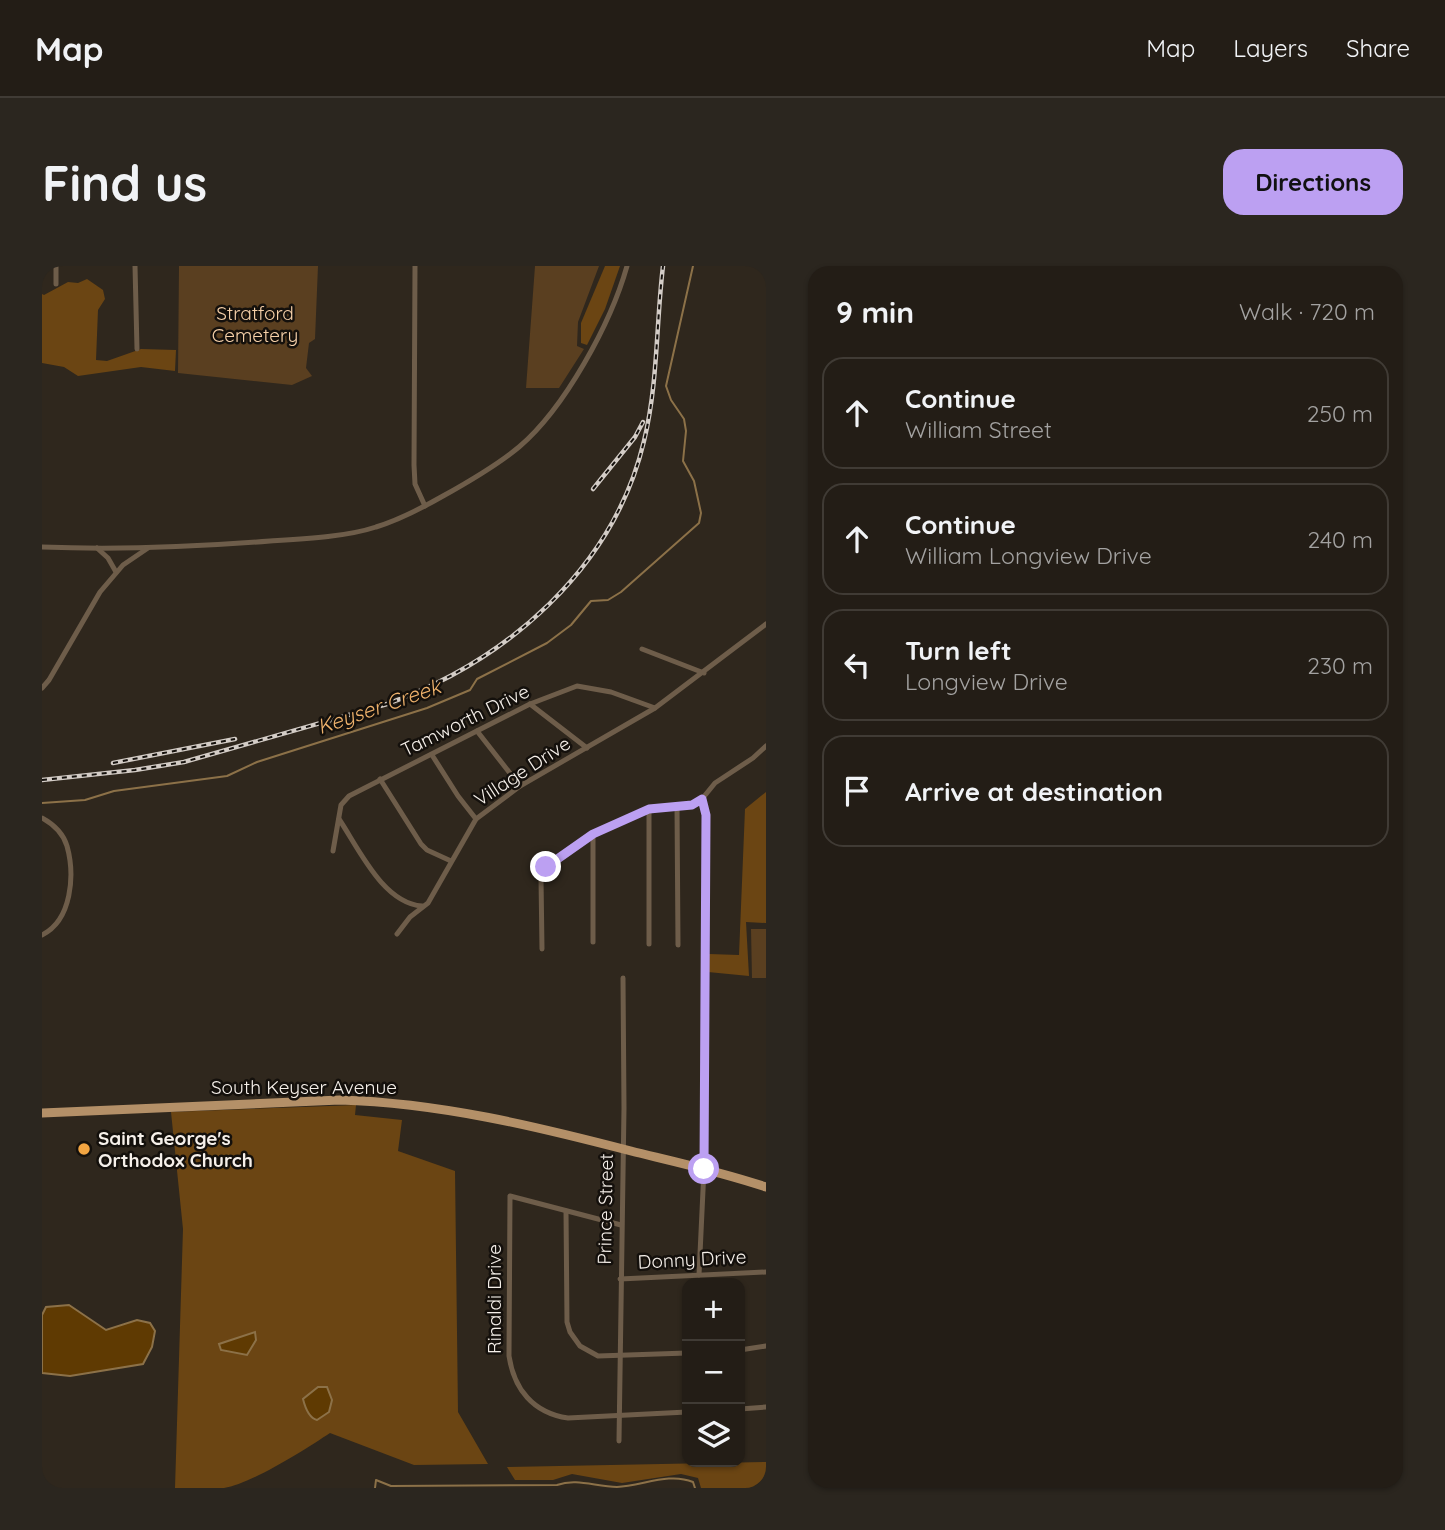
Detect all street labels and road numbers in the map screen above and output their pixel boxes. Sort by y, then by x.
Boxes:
street label: Tamworth Drive [397,679,533,761]
street label: Village Drive [469,731,575,811]
street label: South Keyser Avenue [211,1075,397,1099]
street label: Prince Street [592,1153,618,1265]
street label: Rinaldi Drive [482,1244,506,1354]
street label: Donny Drive [637,1244,747,1274]

